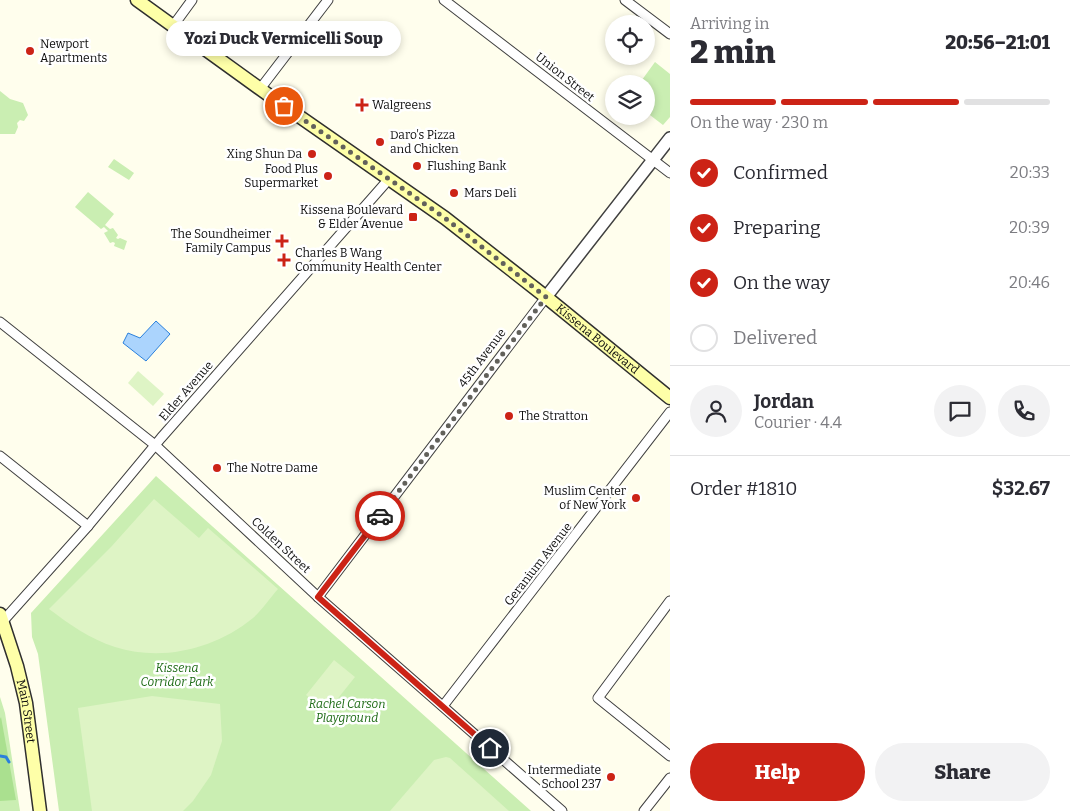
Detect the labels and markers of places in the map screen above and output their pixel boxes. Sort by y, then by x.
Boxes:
callout: Yozi Duck Vermicelli Soup [166,21,402,56]
place label: Newport Apartments [40,37,107,65]
marker: Newport Apartments [24,45,36,57]
pin [263,85,305,127]
place label: Walgreens [372,98,432,112]
marker: Walgreens [356,99,368,111]
place label: Daro's Pizza and Chicken [390,128,459,156]
marker: Daro's Pizza and Chicken [374,136,386,148]
place label: Xing Shun Da [227,147,302,161]
marker: Xing Shun Da [306,148,318,160]
place label: Flushing Bank [427,159,507,173]
marker: Flushing Bank [411,160,423,172]
place label: Food Plus Supermarket [244,162,319,190]
marker: Food Plus Supermarket [322,170,334,182]
place label: Mars Deli [464,186,517,200]
marker: Mars Deli [448,187,460,199]
place label: Kissena Boulevard & Elder Avenue [300,203,403,231]
marker: Kissena Boulevard & Elder Avenue [407,211,419,223]
place label: The Soundheimer Family Campus [171,227,272,255]
marker: The Soundheimer Family Campus [275,234,289,248]
place label: Charles B Wang Community Health Center [295,246,442,274]
marker: Charles B Wang Community Health Center [277,253,291,267]
place label: The Stratton [519,409,589,423]
marker: The Stratton [503,410,515,422]
place label: The Notre Dame [227,461,318,475]
marker: The Notre Dame [211,462,223,474]
place label: Muslim Center of New York [544,484,627,512]
marker: Muslim Center of New York [630,492,642,504]
pin [469,727,511,769]
place label: Intermediate School 237 [527,763,601,791]
marker: Intermediate School 237 [605,771,617,783]

